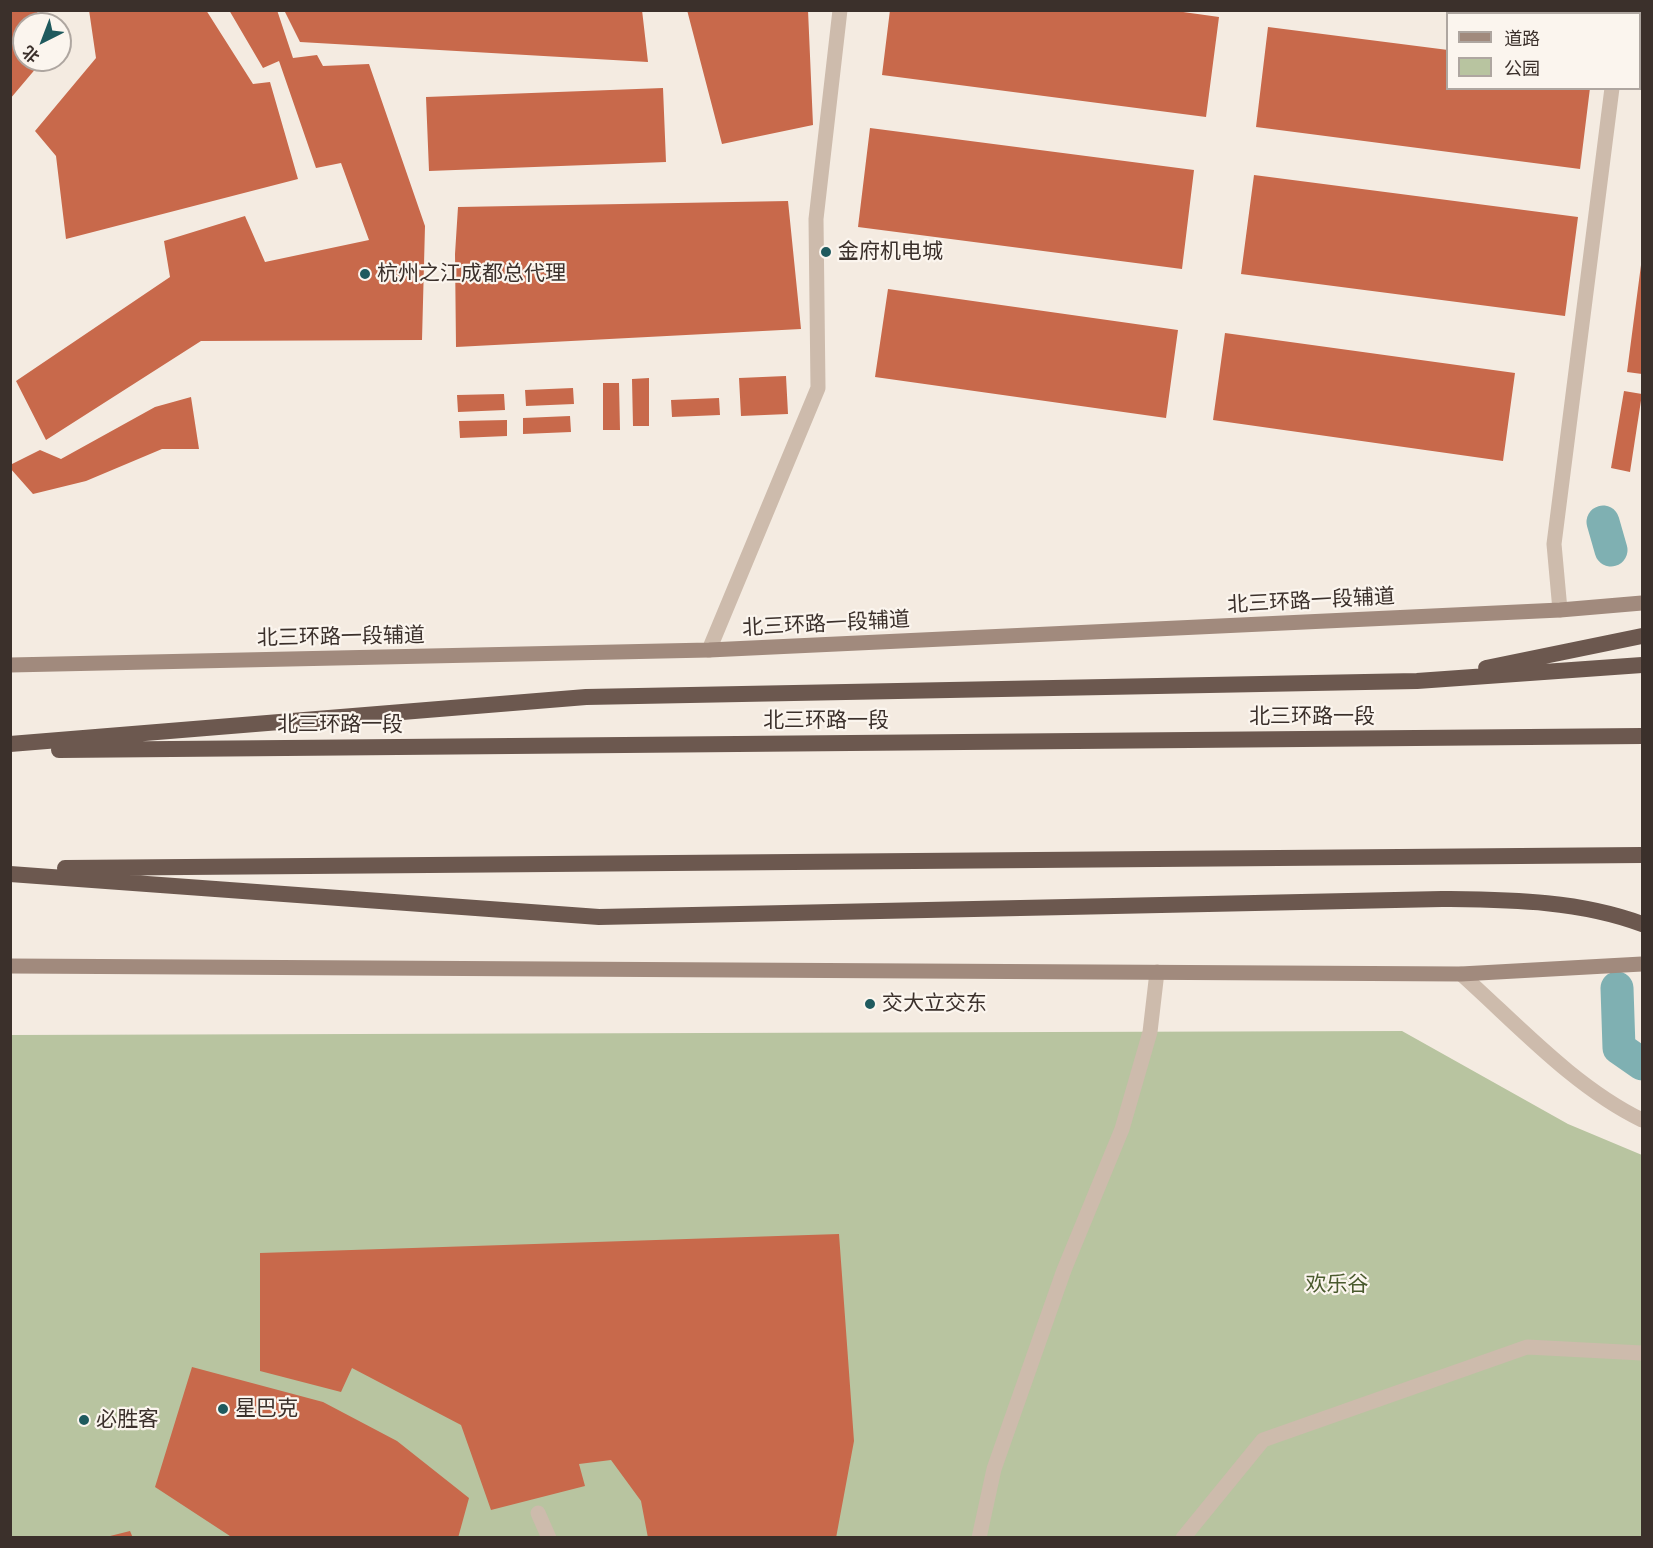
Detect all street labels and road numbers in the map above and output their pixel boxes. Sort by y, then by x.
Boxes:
street label: 北三环路一段辅道 [1226,584,1396,618]
street label: 北三环路一段辅道 [741,607,911,641]
street label: 北三环路一段辅道 [257,623,425,651]
street label: 北三环路一段 [1249,704,1375,730]
street label: 北三环路一段 [763,708,889,734]
street label: 北三环路一段 [277,712,403,738]

